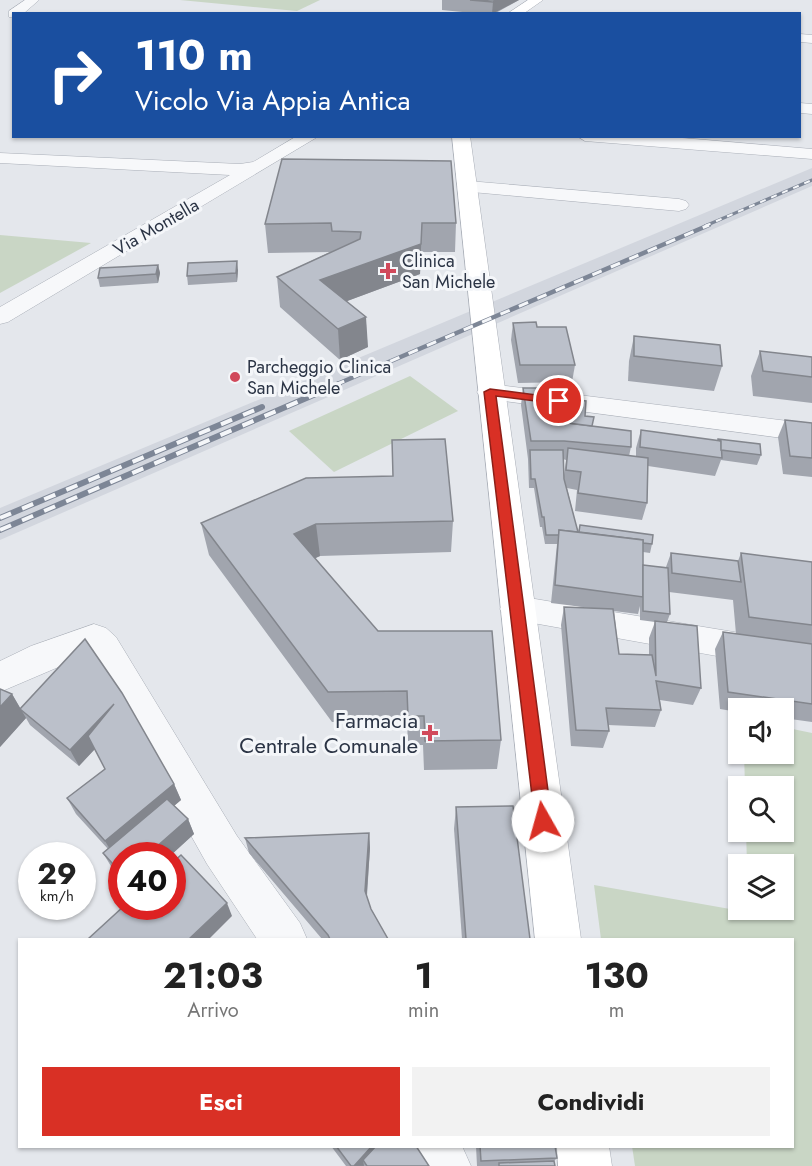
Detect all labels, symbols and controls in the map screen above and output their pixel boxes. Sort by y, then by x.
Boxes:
text: 110 m [135,25,253,86]
icon: right [36,36,114,114]
text: Vicolo Via Appia Antica [135,81,411,120]
street label: Via Montella [108,192,204,262]
place label: Clinica San Michele [402,248,495,295]
marker: Clinica San Michele [379,262,397,280]
place label: Parcheggio Clinica San Michele [247,354,391,401]
marker: Parcheggio Clinica San Michele [228,370,242,384]
pin [533,375,584,426]
icon: arrive [542,384,575,417]
map controls [728,698,794,920]
button: sound [728,698,794,764]
place label: Farmacia Centrale Comunale [239,704,418,761]
marker: Farmacia Centrale Comunale [423,726,437,740]
button: search [728,776,794,842]
position arrow [511,789,575,853]
speed limit sign: 40 [108,842,186,920]
text: 29 [37,852,77,895]
button: layers [728,854,794,920]
text: km/h [40,885,74,907]
text: 21:03 [163,949,263,1001]
text: 1 [414,949,433,1001]
text: 130 [584,949,649,1001]
text: Arrivo [187,996,239,1025]
text: min [408,996,439,1025]
text: m [609,996,624,1025]
button: Esci [42,1067,400,1136]
button: Condividi [412,1067,770,1136]

